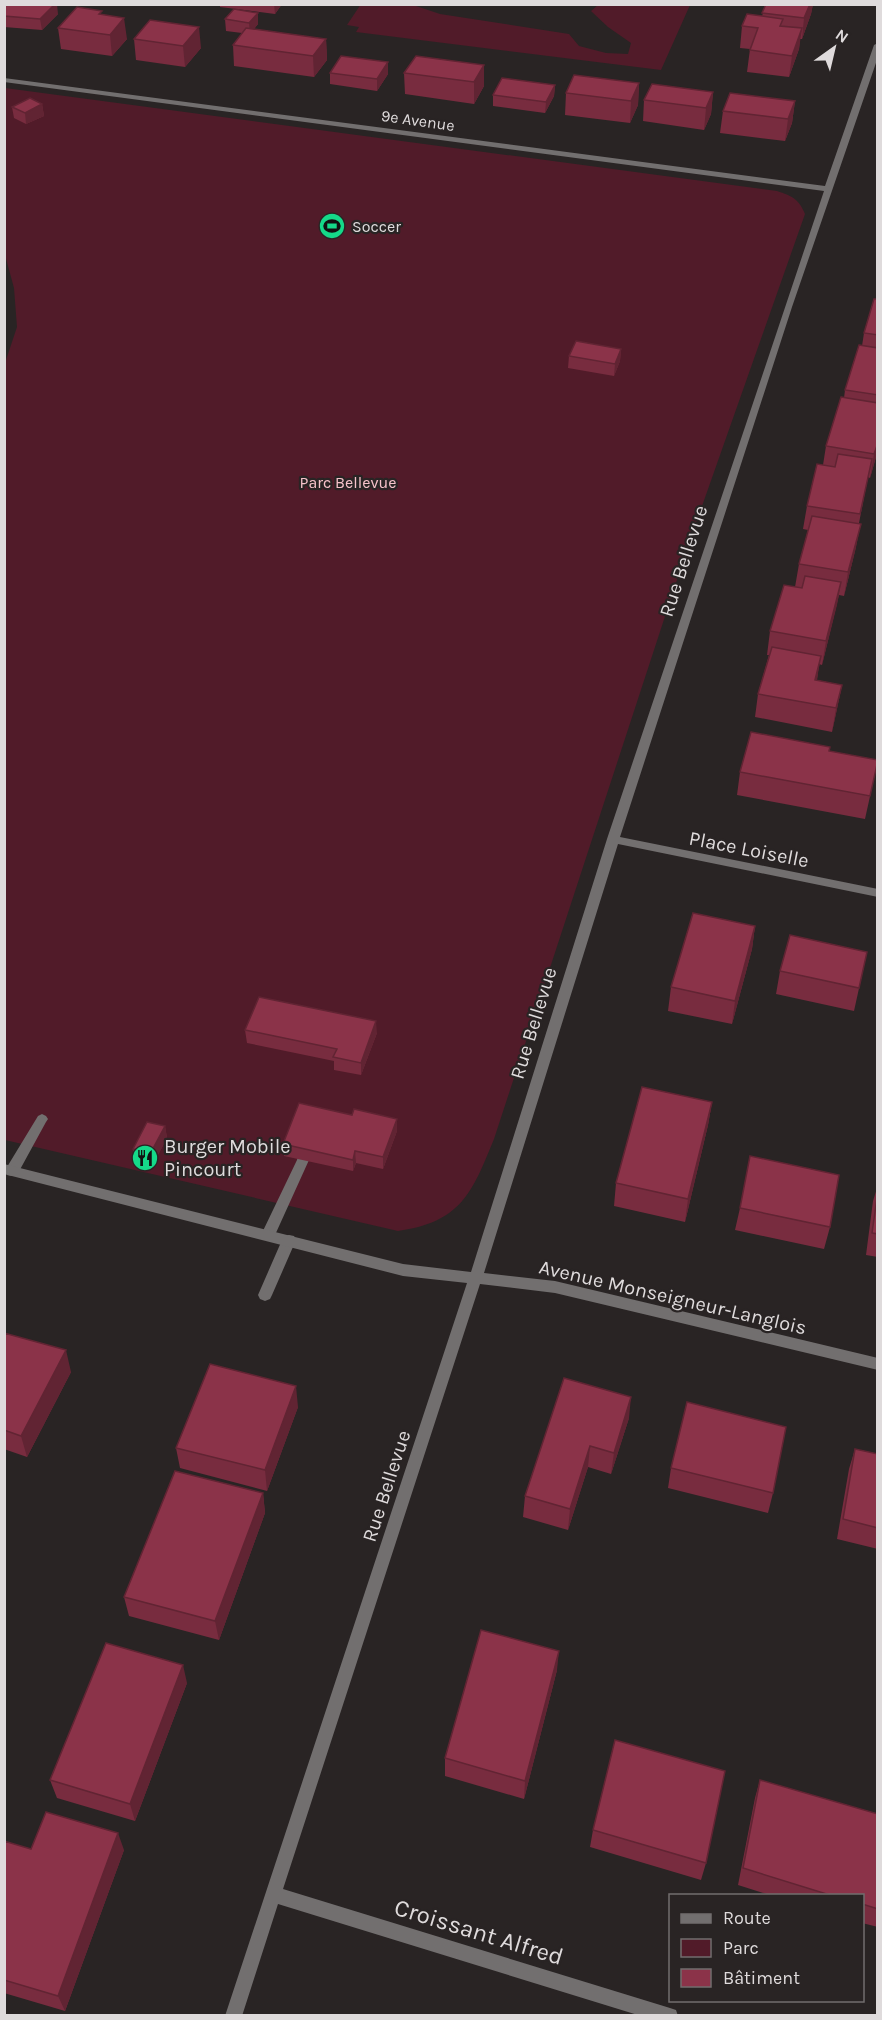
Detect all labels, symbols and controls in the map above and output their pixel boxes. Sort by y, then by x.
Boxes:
north arrow [804,18,864,78]
text: N [832,25,852,47]
street label: 9e Avenue [380,106,456,135]
sports icon: Soccer [317,211,347,241]
place label: Soccer [352,217,401,236]
park label: Parc Bellevue [300,473,396,492]
street label: Rue Bellevue [655,502,712,620]
street label: Place Loiselle [687,827,811,872]
street label: Rue Bellevue [506,964,561,1082]
place label: Burger Mobile Pincourt [164,1135,291,1181]
restaurant icon: Burger Mobile Pincourt [130,1143,160,1173]
street label: Avenue Monseigneur-Langlois [537,1255,809,1340]
street label: Rue Bellevue [358,1427,415,1545]
street label: Croissant Alfred [391,1893,567,1971]
legend [669,1894,864,2002]
text: Route [723,1907,771,1929]
text: Parc [723,1937,759,1959]
text: Bâtiment [723,1967,800,1989]

